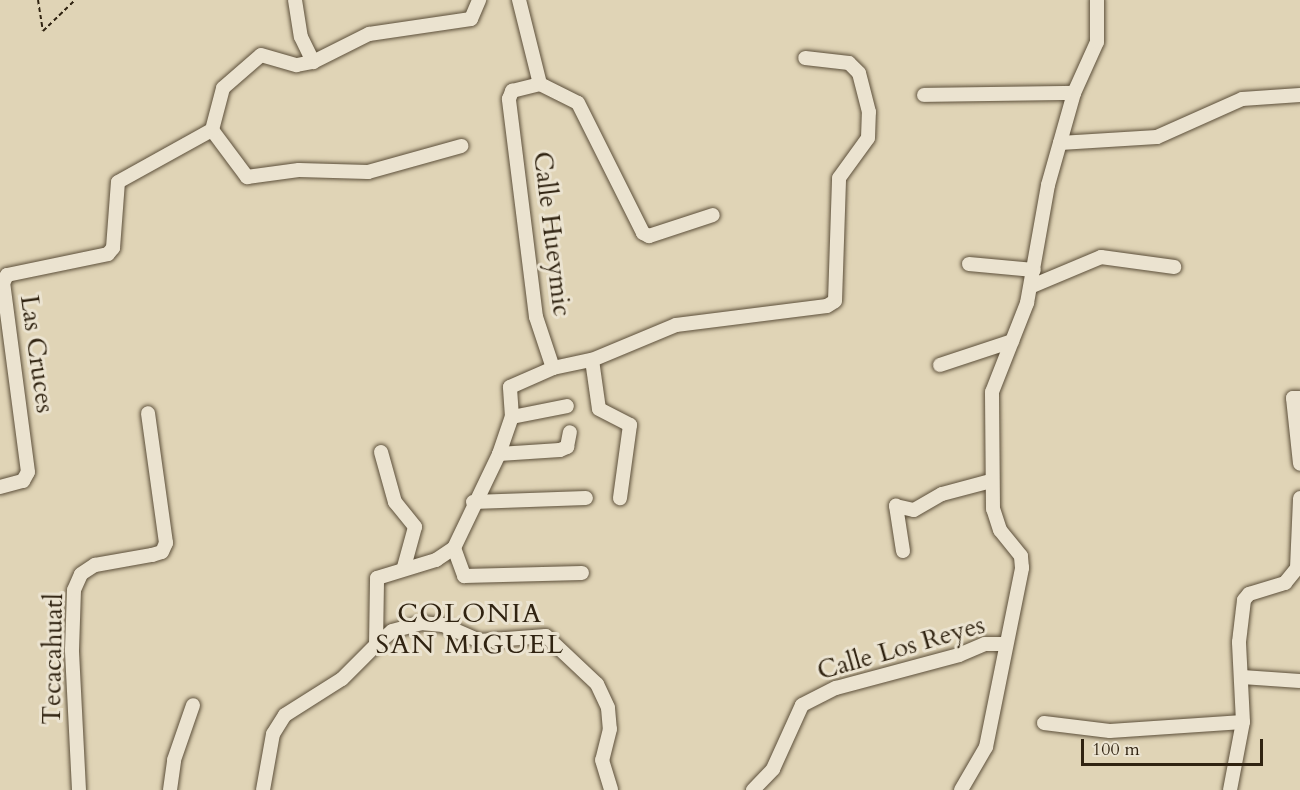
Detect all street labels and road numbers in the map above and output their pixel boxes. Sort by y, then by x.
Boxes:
street label: Calle Hueymic [526,150,578,318]
street label: Las Cruces [13,293,61,415]
street label: Tecacahuatl [36,593,70,725]
street label: Calle Los Reyes [814,609,988,687]

